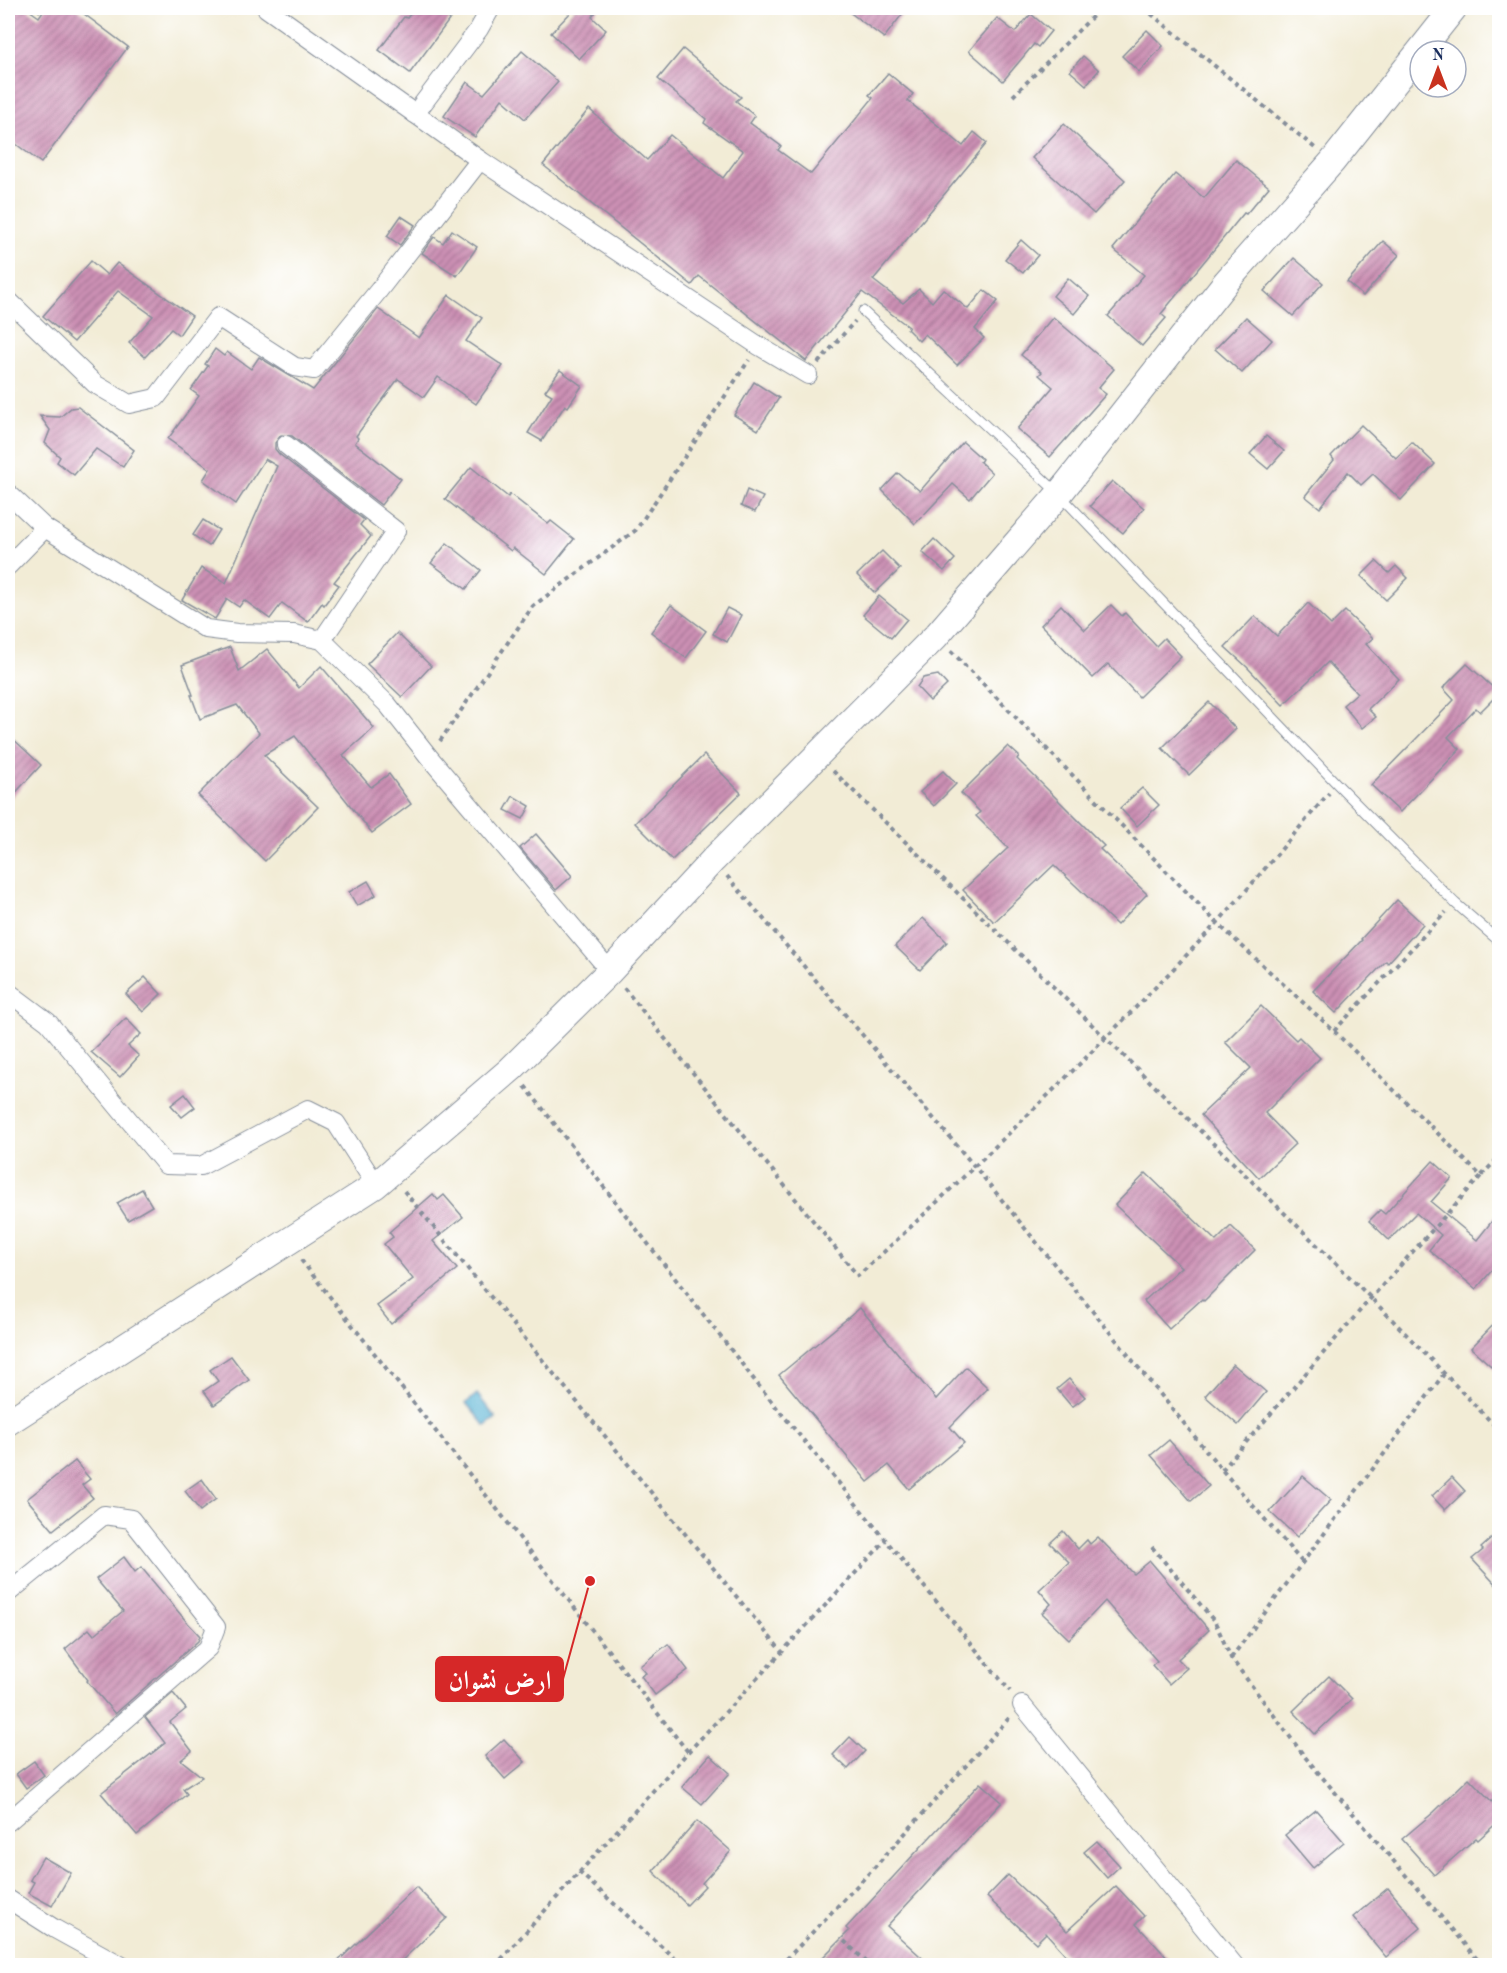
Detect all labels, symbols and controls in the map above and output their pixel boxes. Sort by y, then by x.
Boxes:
north arrow [1408,39,1468,99]
text: N [1432,48,1445,64]
callout: ارض نشوان [436,1657,563,1701]
text: ارض نشوان [449,1669,551,1697]

